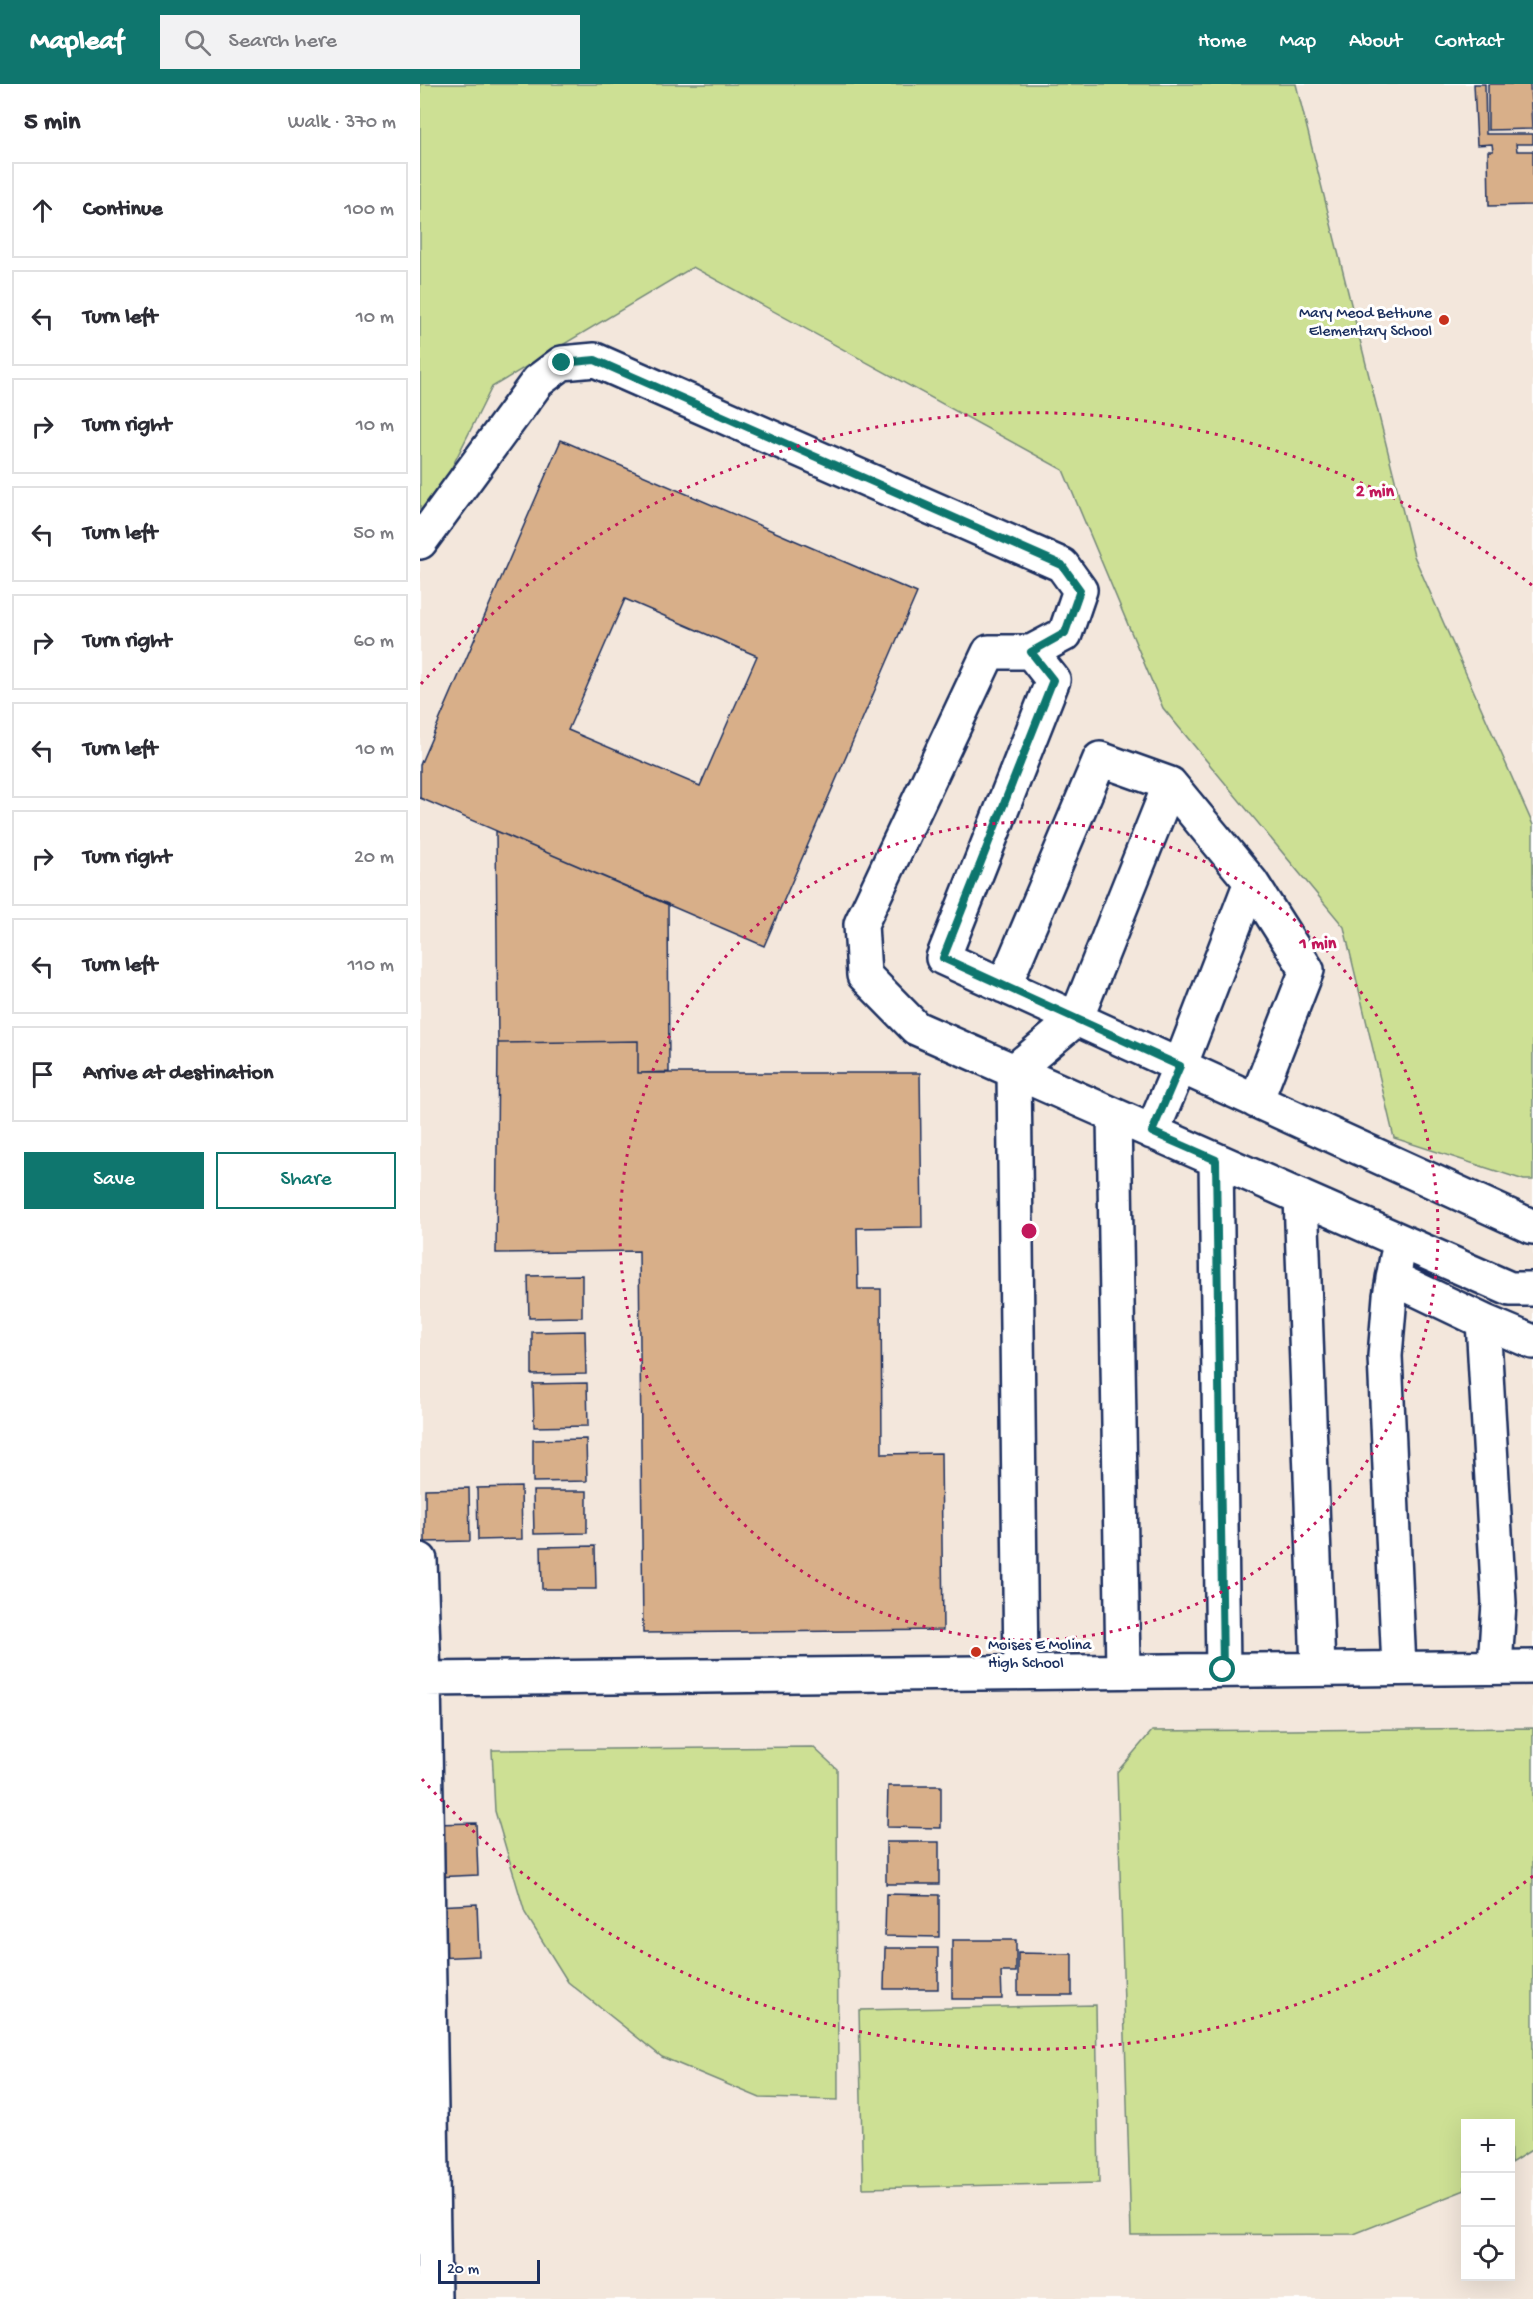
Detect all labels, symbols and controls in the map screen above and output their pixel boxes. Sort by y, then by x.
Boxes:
search box [160,15,580,69]
text: Mapleaf [30,26,124,59]
icon: search [181,26,214,59]
text: Search here [229,29,337,55]
text: Home [1198,30,1246,55]
text: Map [1279,30,1316,55]
text: About [1349,30,1402,55]
text: Contact [1435,30,1503,55]
text: 5 min [24,108,80,139]
text: Walk · 370 m [288,112,396,135]
icon: ahead [26,194,59,227]
text: Continue [83,197,163,223]
text: 100 m [344,199,394,222]
icon: left [26,302,59,335]
text: Turn left [83,305,157,331]
place label: Mary Meod Bethune Elementary School [1299,305,1433,342]
text: 10 m [356,307,394,330]
marker: Mary Meod Bethune Elementary School [1437,313,1451,327]
route end [548,349,574,375]
icon: right [26,410,59,443]
text: Turn right [83,413,171,439]
text: 10 m [356,415,394,438]
text: 2 min [1356,482,1395,503]
icon: left [26,518,59,551]
text: Turn left [83,521,157,547]
text: 50 m [353,523,394,546]
icon: right [26,626,59,659]
text: Turn right [83,629,171,655]
text: 60 m [354,631,394,654]
icon: left [26,734,59,767]
text: Turn left [83,737,157,763]
text: 10 m [356,739,394,762]
icon: right [26,842,59,875]
text: Turn right [83,845,171,871]
text: 20 m [354,847,394,870]
text: 1 min [1299,934,1337,955]
icon: left [26,950,59,983]
text: Turn left [83,953,157,979]
text: 110 m [348,955,394,978]
icon: arrive [26,1058,59,1091]
text: Arrive at destination [83,1061,273,1087]
button: Save [24,1152,204,1209]
button: Share [216,1152,396,1209]
centre of rings [1019,1221,1039,1241]
place label: Moises E Molina High School [988,1637,1092,1674]
marker: Moises E Molina High School [969,1645,983,1659]
route start [1209,1656,1235,1682]
map controls [1461,2119,1515,2281]
button: + [1461,2119,1515,2173]
button: − [1461,2173,1515,2227]
button: locate [1461,2227,1515,2281]
scale bar [438,2257,540,2284]
text: 20 m [447,2261,479,2280]

